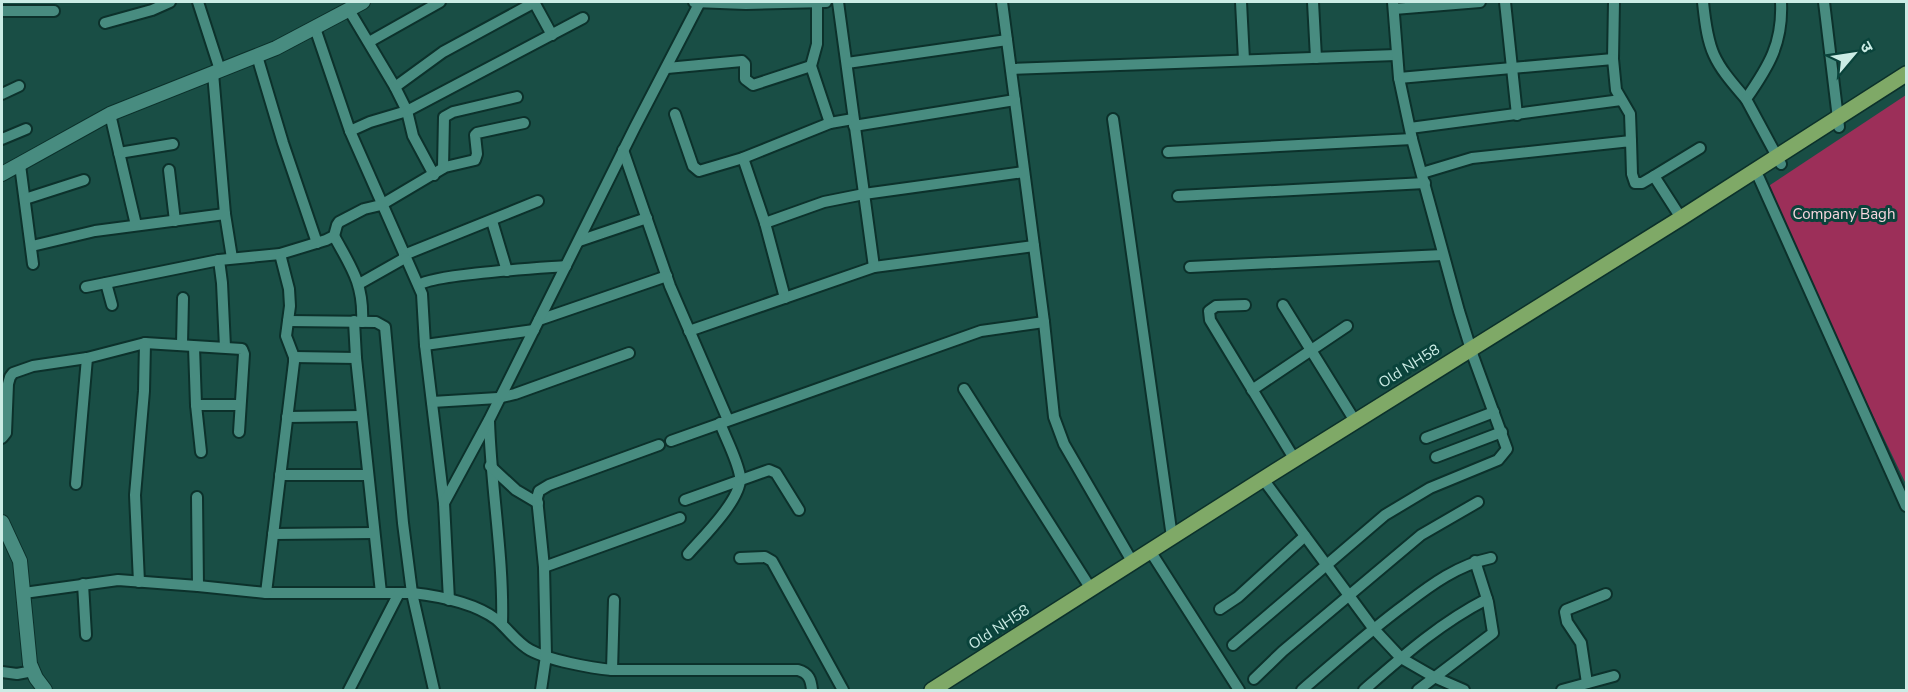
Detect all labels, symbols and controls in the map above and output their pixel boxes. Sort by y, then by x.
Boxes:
north arrow [1824,24,1884,84]
text: उ [1854,38,1878,57]
park label: Company Bagh [1793,204,1895,224]
street label: Old NH58 [1374,339,1444,393]
street label: Old NH58 [965,600,1033,654]

